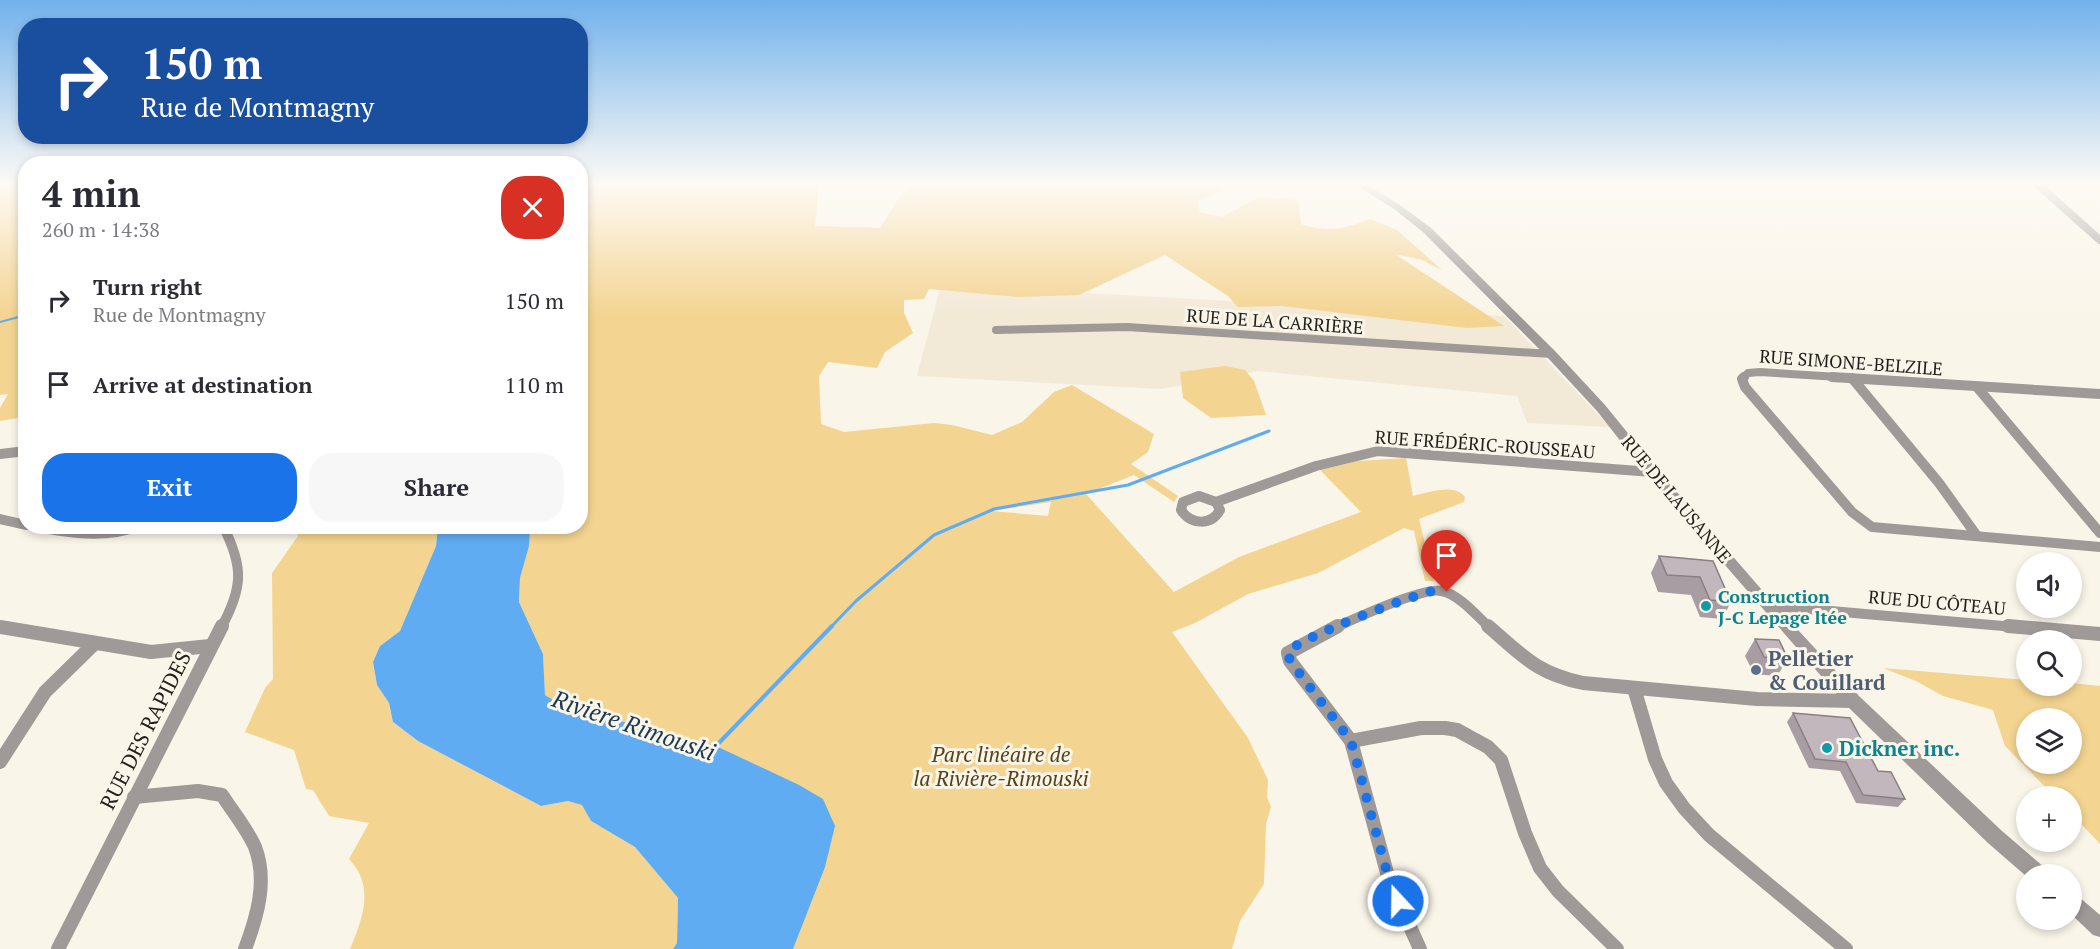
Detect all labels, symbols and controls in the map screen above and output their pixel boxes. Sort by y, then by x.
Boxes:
text: 150 m [141,35,262,91]
icon: right [42,42,120,120]
text: Rue de Montmagny [141,89,374,125]
text: 4 min [42,170,140,217]
button: close [501,176,564,239]
text: 260 m · 14:38 [42,216,160,243]
text: Turn right [93,272,202,301]
icon: right [42,284,75,317]
text: 150 m [504,286,564,315]
text: Rue de Montmagny [93,301,266,328]
street label: RUE DE LA CARRIÈRE [1186,303,1364,339]
street label: RUE SIMONE-BELZILE [1759,344,1943,380]
icon: arrive [42,368,75,401]
text: Arrive at destination [93,370,312,399]
text: 110 m [504,370,564,399]
street label: RUE FRÉDÉRIC-ROUSSEAU [1374,424,1596,464]
street label: RUE DE LAUSANNE [1617,430,1737,568]
button: Exit [42,453,297,522]
button: Share [309,453,564,522]
pin [1421,530,1472,592]
icon: arrive [1430,539,1463,572]
map controls [2016,552,2082,930]
button: sound [2016,552,2082,618]
place label: Construction J-C Lepage ltée [1718,584,1847,629]
street label: RUE DU CÔTEAU [1867,584,2007,620]
marker: Construction J-C Lepage ltée [1699,599,1713,613]
button: search [2016,630,2082,696]
place label: Pelletier & Couillard [1768,644,1886,696]
street label: RUE DES RAPIDES [93,646,197,814]
marker: Pelletier & Couillard [1749,663,1763,677]
water label: Rivière Rimouski [547,682,720,768]
button: layers [2016,708,2082,774]
place label: Dickner inc. [1839,734,1960,762]
park label: Parc linéaire de la Rivière-Rimouski [914,740,1089,792]
marker: Dickner inc. [1820,741,1834,755]
button: + [2016,786,2082,852]
button: − [2016,864,2082,930]
position arrow [1366,869,1430,933]

